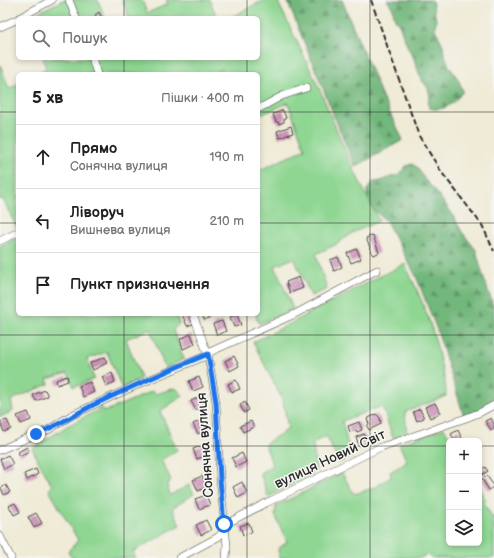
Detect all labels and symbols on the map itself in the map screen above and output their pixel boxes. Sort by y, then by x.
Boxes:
street label: Сонячна вулиця [193,392,217,498]
route end [27,425,45,443]
street label: вулиця Новий Світ [272,426,389,492]
route start [215,515,233,533]

